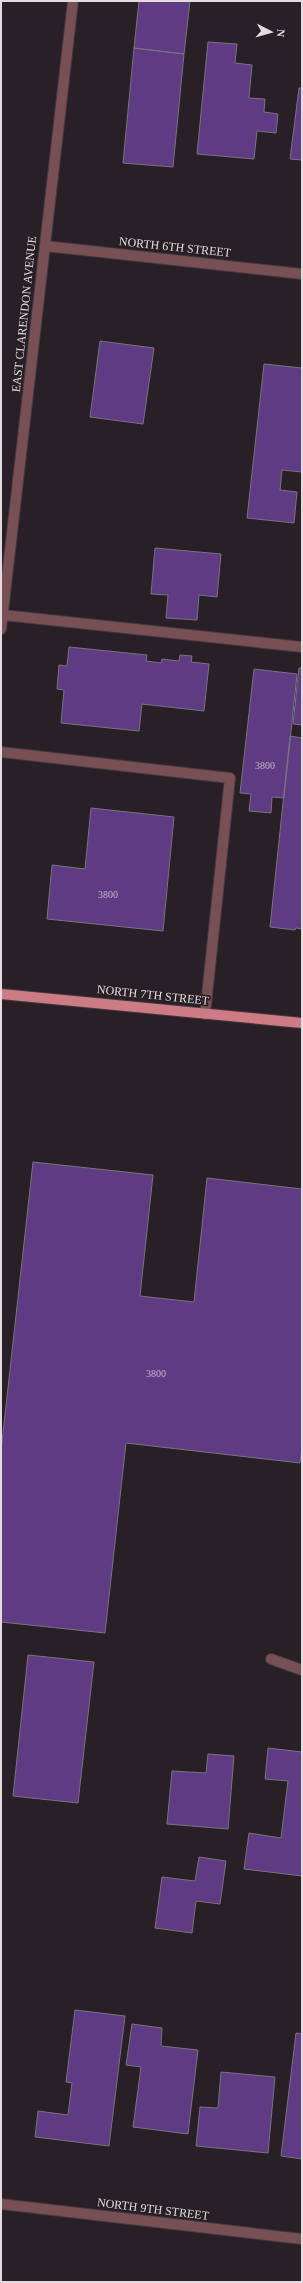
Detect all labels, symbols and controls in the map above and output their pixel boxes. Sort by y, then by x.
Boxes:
north arrow [251,12,291,52]
text: N [275,28,287,38]
street label: NORTH 6TH STREET [118,234,232,260]
street label: EAST CLARENDON AVENUE [9,235,39,393]
house number: 3800 [255,760,275,771]
house number: 3800 [98,889,118,900]
street label: NORTH 7TH STREET [96,982,210,1008]
house number: 3800 [146,1368,166,1379]
street label: NORTH 9TH STREET [96,2195,210,2223]

